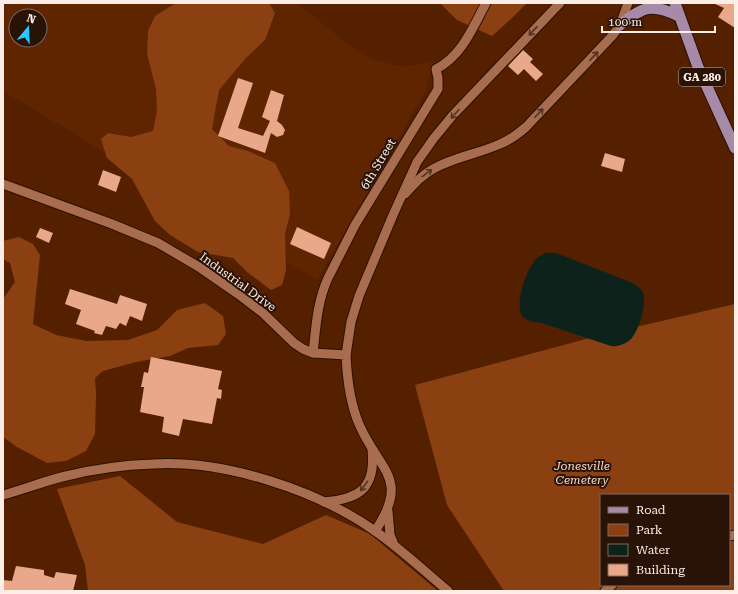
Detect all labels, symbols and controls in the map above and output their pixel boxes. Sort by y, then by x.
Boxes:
north arrow [8,8,48,48]
scale bar [602,8,715,34]
text: N [25,11,38,27]
text: 100 m [608,15,642,29]
one-way arrow [528,26,537,36]
one-way arrow [589,51,598,61]
road number: GA 280 [679,68,725,86]
one-way arrow [450,108,459,119]
one-way arrow [534,108,544,118]
street label: 6th Street [357,136,399,192]
one-way arrow [421,169,432,177]
street label: Industrial Drive [197,250,279,315]
park label: Jonesville Cemetery [553,459,610,487]
one-way arrow [360,481,368,492]
legend [600,494,730,586]
text: Road [636,503,666,517]
text: Park [636,523,663,537]
text: Water [636,543,670,557]
text: Building [636,563,685,577]

